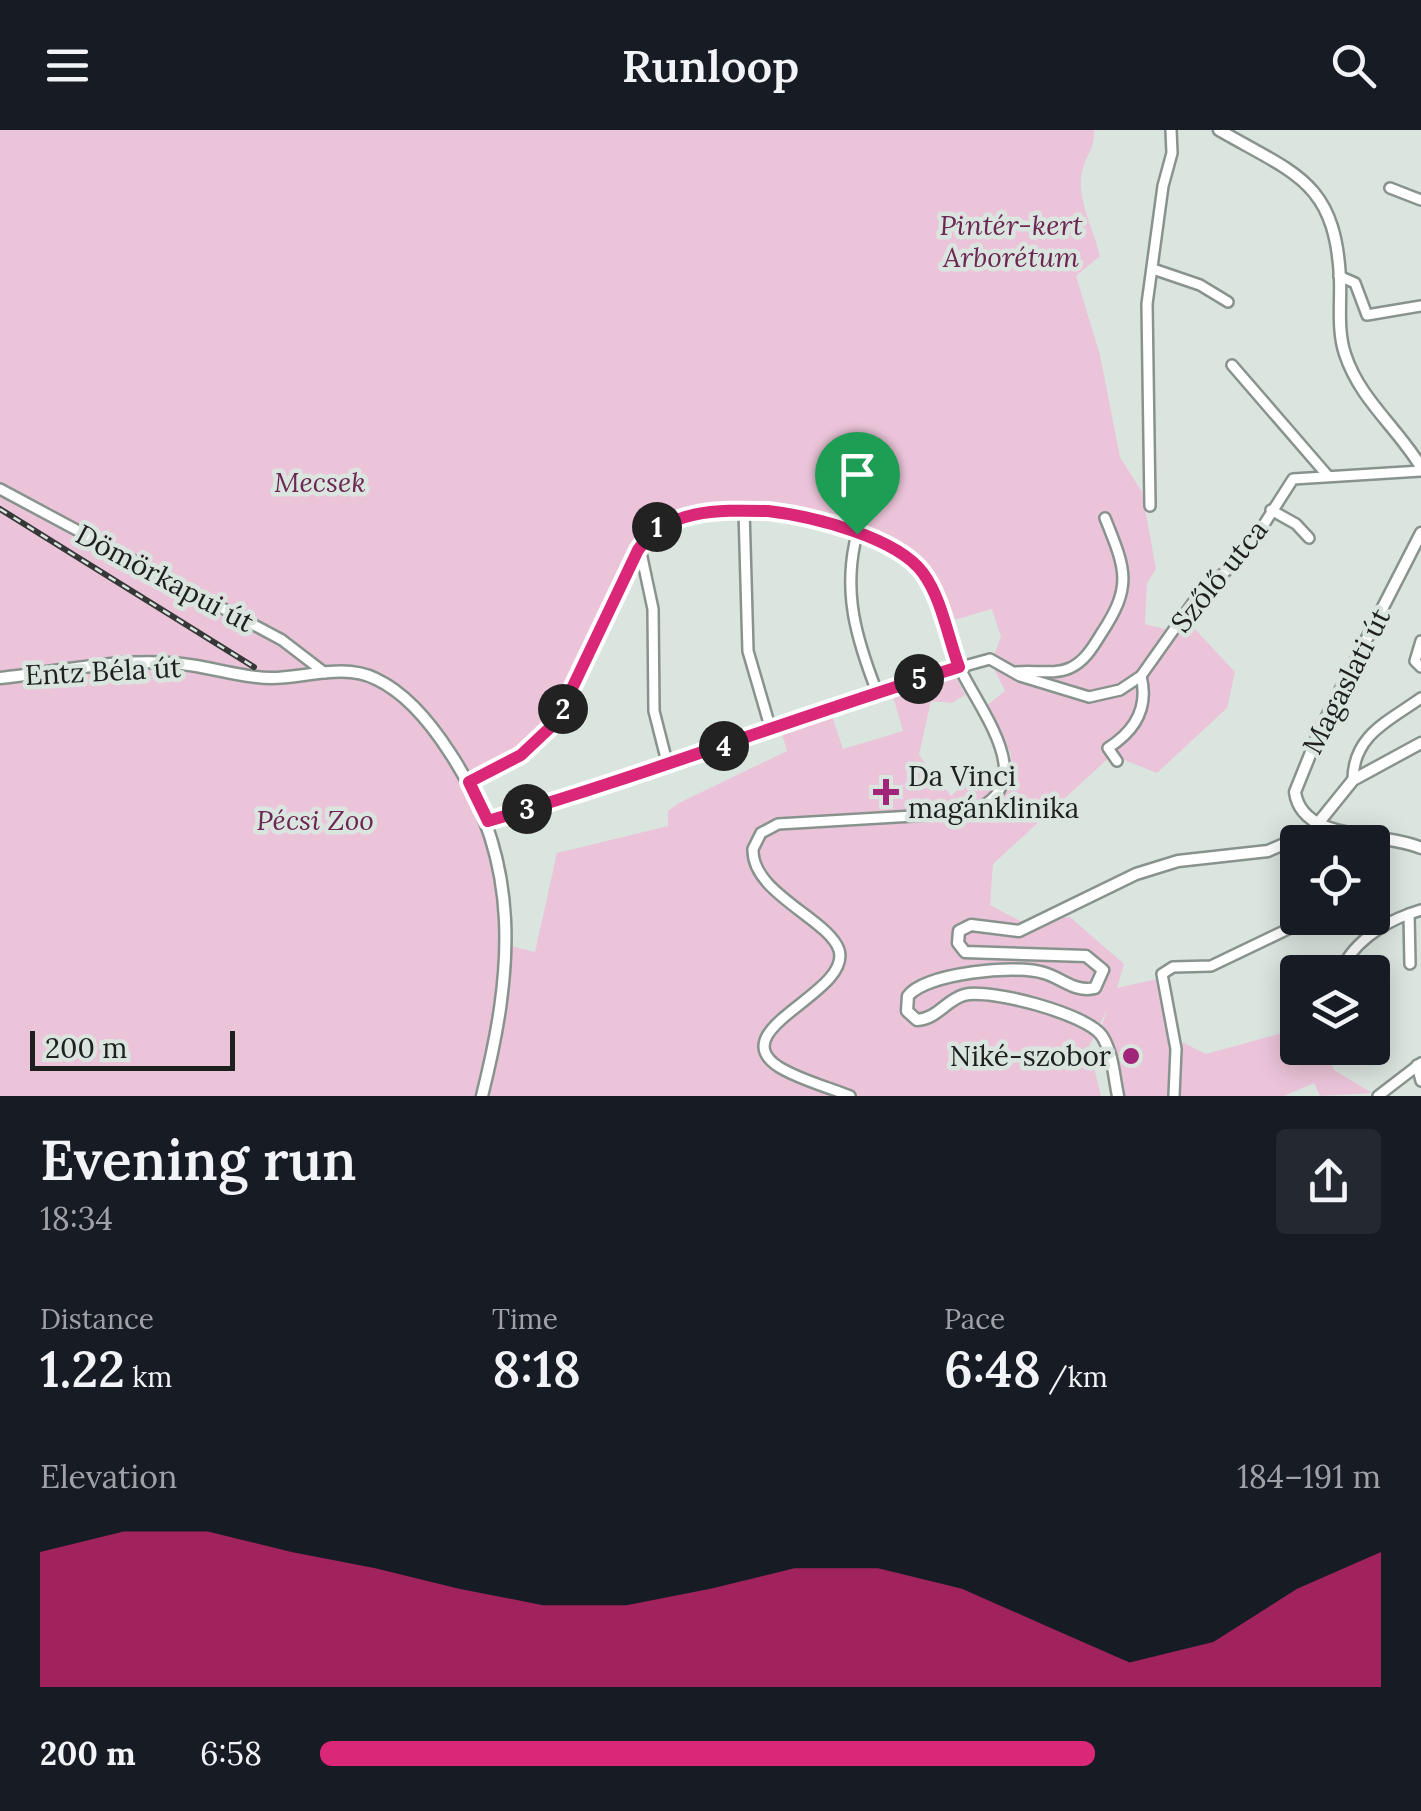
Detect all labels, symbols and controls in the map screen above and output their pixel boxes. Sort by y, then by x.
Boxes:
text: Runloop [622,37,799,94]
icon: menu [40,38,95,93]
icon: search [1326,38,1381,93]
park label: Pintér-kert Arborétum [939,207,1083,275]
pin [815,432,900,535]
icon: arrive [830,447,885,502]
park label: Mecsek [274,464,366,500]
pin: 1 [632,502,682,552]
text: 1 [651,509,663,545]
street label: Szőlő utca [1163,512,1275,640]
street label: Dömörkapui út [70,516,260,640]
street label: Magaslati út [1294,602,1398,760]
street label: Entz Béla út [24,649,182,693]
pin: 5 [894,654,944,704]
text: 5 [911,661,927,697]
pin: 2 [538,684,588,734]
text: 2 [556,691,570,727]
pin: 4 [699,721,749,771]
text: 4 [716,728,732,764]
place label: Da Vinci magánklinika [908,758,1079,826]
marker: Da Vinci magánklinika [873,779,899,805]
pin: 3 [502,784,552,834]
text: 3 [519,791,535,827]
park label: Pécsi Zoo [256,802,374,838]
map controls [1280,825,1390,1065]
button: locate [1280,825,1390,935]
button: layers [1280,955,1390,1065]
scale bar [30,1026,235,1070]
text: 200 m [45,1030,127,1066]
place label: Niké-szobor [950,1038,1111,1074]
marker: Niké-szobor [1120,1045,1142,1067]
text: Evening run [40,1125,357,1195]
button: share [1276,1129,1381,1234]
text: 18:34 [40,1198,113,1239]
text: Distance [40,1301,154,1337]
text: Time [492,1301,558,1337]
text: Pace [944,1301,1005,1337]
text: 1.22 [40,1337,125,1401]
text: 8:18 [492,1337,581,1401]
text: 6:48 [944,1337,1041,1401]
text: km [125,1359,172,1395]
text: /km [1041,1359,1108,1395]
text: Elevation [40,1456,177,1497]
text: 184–191 m [1237,1456,1381,1497]
text: 200 m [40,1733,136,1774]
text: 6:58 [200,1733,262,1774]

